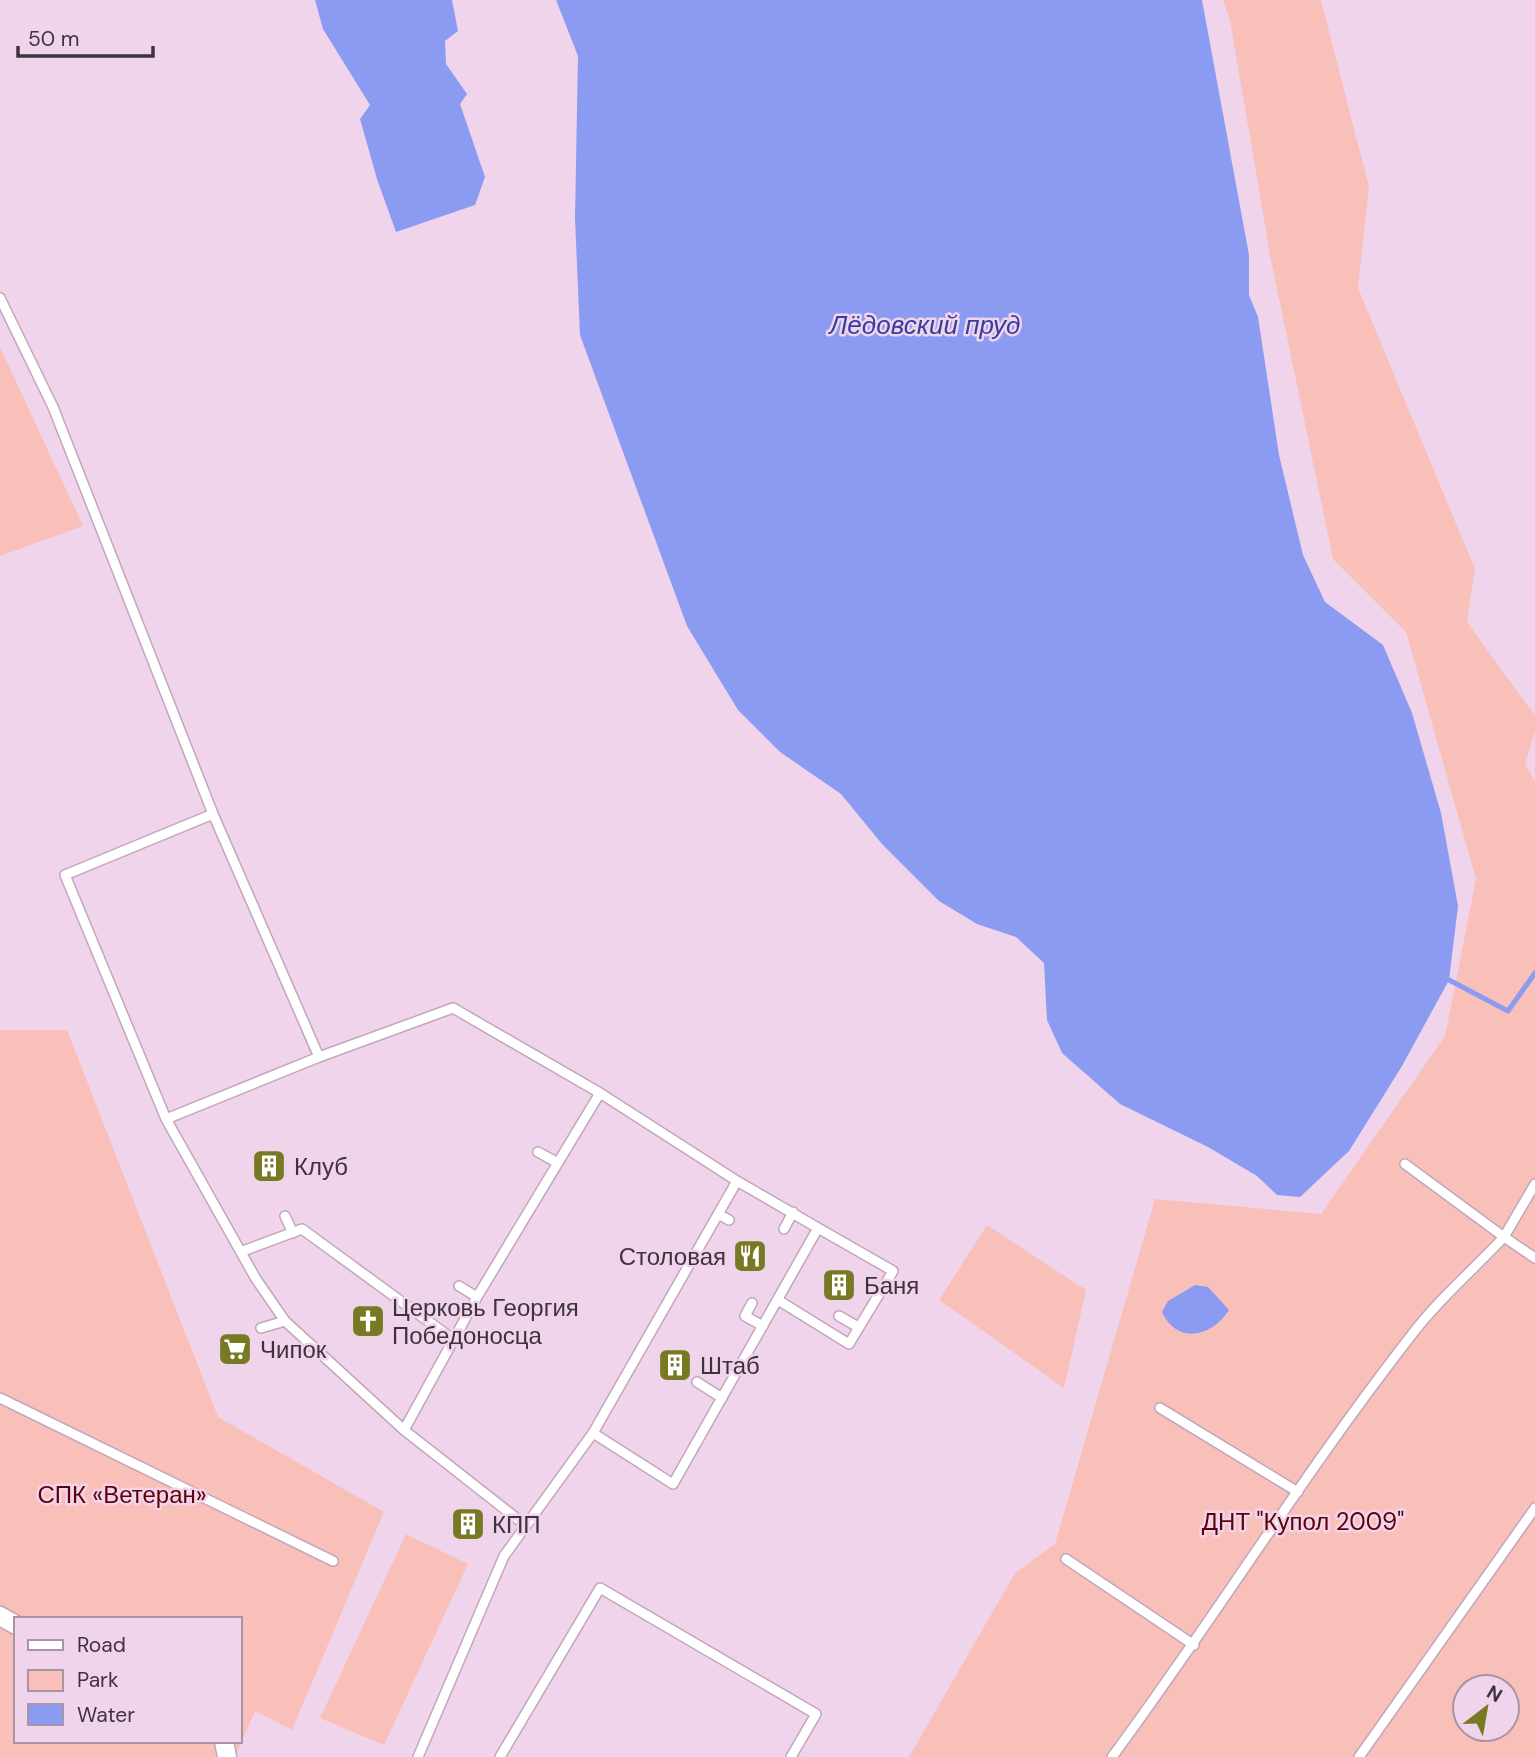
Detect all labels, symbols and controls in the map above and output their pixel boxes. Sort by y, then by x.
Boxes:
scale bar [18,14,152,58]
text: 50 m [28,25,79,53]
water label: Лёдовский пруд [828,308,1020,342]
building icon: Клуб [250,1147,288,1185]
place label: Клуб [294,1151,348,1182]
restaurant icon: Столовая [731,1237,769,1275]
place label: Столовая [619,1241,726,1272]
building icon: Баня [820,1266,858,1304]
place label: Баня [864,1270,919,1301]
place label: Церковь Георгия Победоносца [392,1292,579,1351]
church icon: Церковь Георгия Победоносца [349,1302,387,1340]
supermarket icon: Чипок [216,1330,254,1368]
place label: Чипок [260,1334,327,1365]
building icon: Штаб [656,1346,694,1384]
place label: Штаб [700,1350,760,1381]
park label: СПК «Ветеран» [37,1479,207,1510]
building icon: КПП [449,1505,487,1543]
park label: ДНТ "Купол 2009" [1202,1506,1404,1537]
place label: КПП [492,1509,540,1540]
legend [14,1617,242,1743]
text: Road [77,1631,126,1659]
text: Park [77,1666,119,1694]
north arrow [1451,1673,1521,1743]
text: N [1482,1680,1507,1708]
text: Water [77,1701,135,1729]

